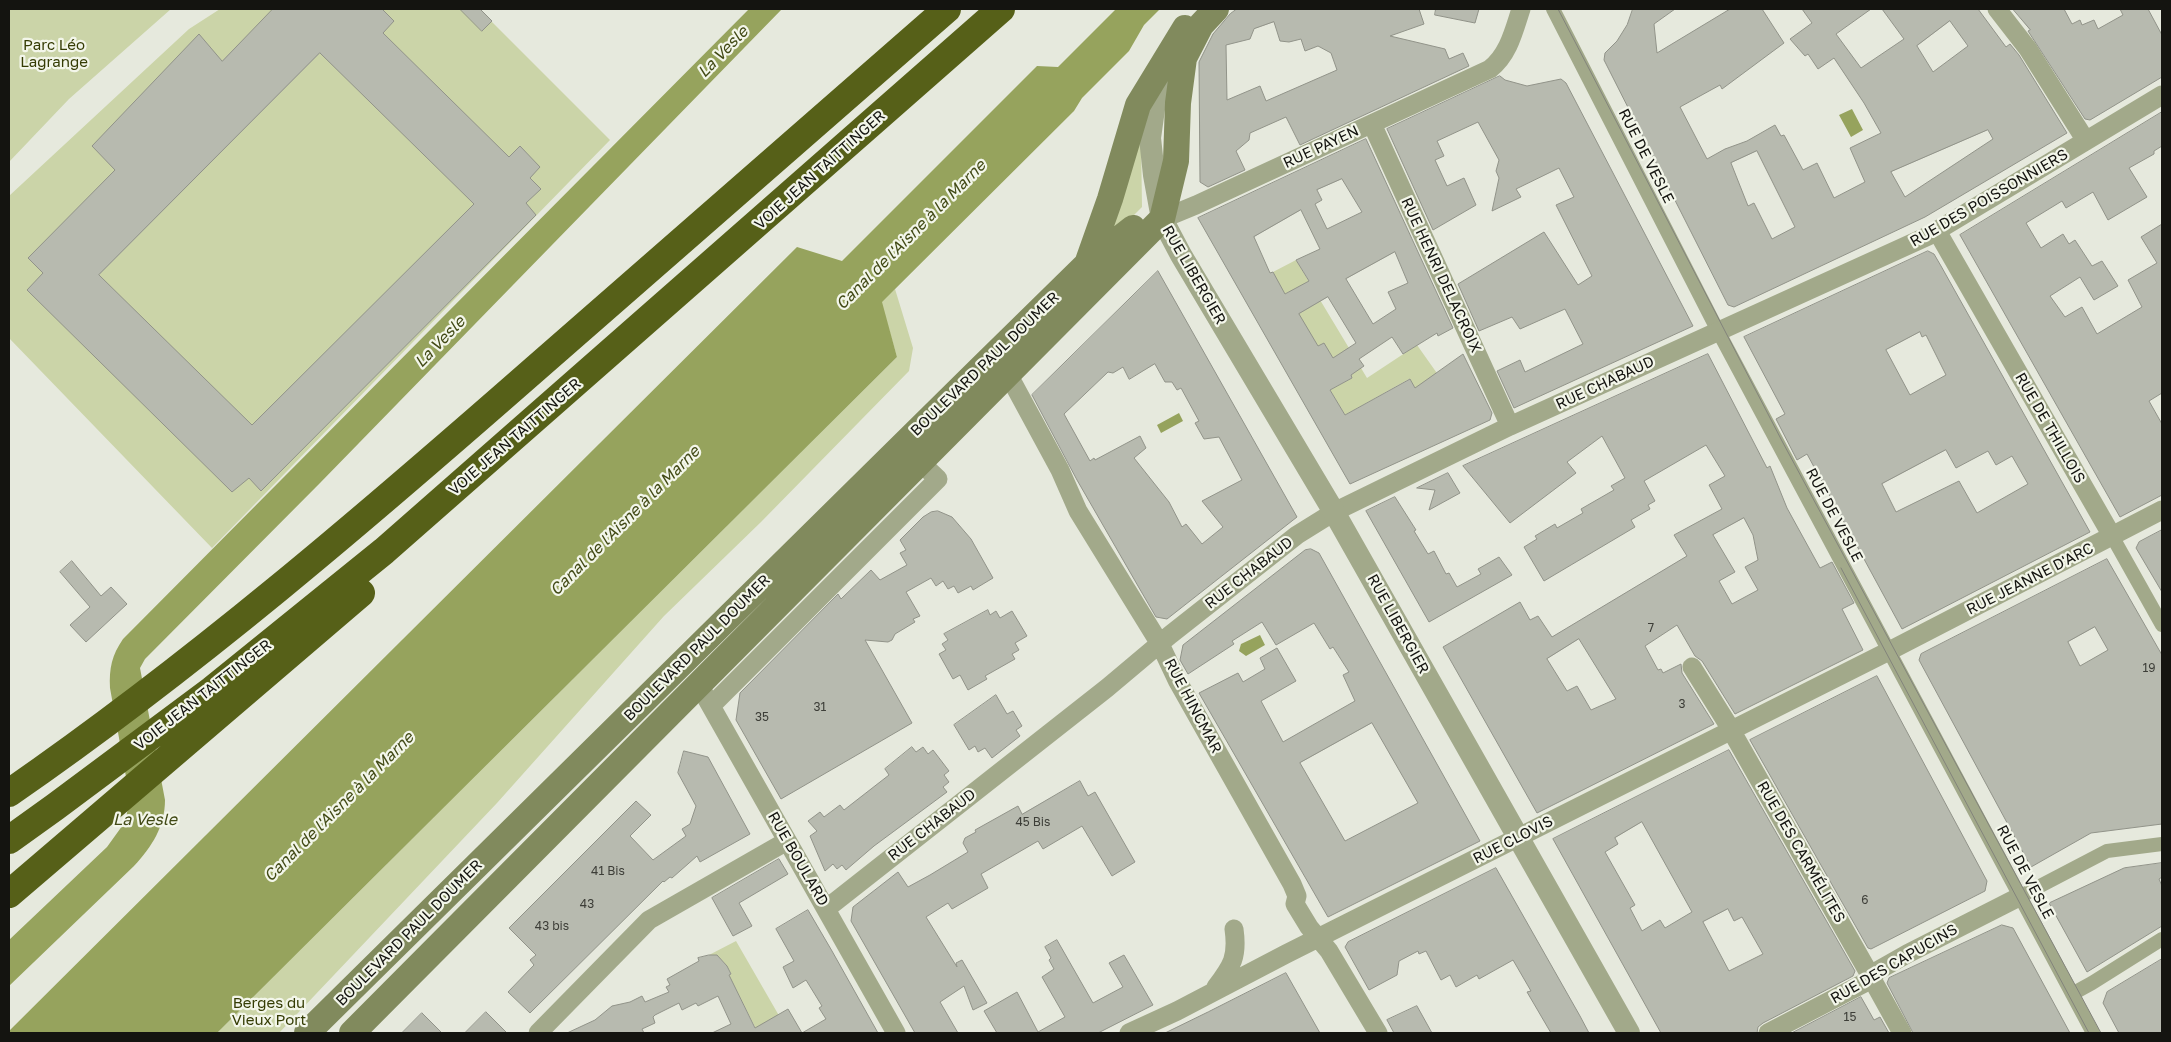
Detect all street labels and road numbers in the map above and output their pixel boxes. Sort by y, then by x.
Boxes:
street label: RUE DE VESLE [1614,106,1678,206]
street label: VOIE JEAN TAITTINGER [751,107,889,233]
street label: RUE PAYEN [1280,122,1362,172]
street label: RUE DES POISSONNIERS [1907,145,2071,251]
street label: RUE HENRI DELACROIX [1397,195,1485,355]
street label: RUE LIBERGIER [1158,222,1230,328]
street label: BOULEVARD PAUL DOUMER [907,288,1063,440]
street label: RUE CHABAUD [1553,352,1657,414]
street label: RUE DE THILLOIS [2011,370,2089,486]
street label: VOIE JEAN TAITTINGER [445,375,585,499]
street label: RUE DE VESLE [1802,465,1866,565]
street label: RUE CHABAUD [1202,533,1296,613]
street label: RUE JEANNE D'ARC [1963,539,2097,619]
street label: BOULEVARD PAUL DOUMER [620,571,774,725]
street label: RUE LIBERGIER [1363,571,1433,677]
street label: VOIE JEAN TAITTINGER [131,636,275,754]
street label: RUE HINCMAR [1160,656,1226,756]
street label: RUE DES CARMÉLITES [1753,778,1849,926]
street label: RUE CHABAUD [885,785,979,865]
street label: RUE BOULARD [764,809,832,909]
street label: RUE CLOVIS [1470,812,1556,868]
street label: RUE DE VESLE [1993,822,2057,922]
street label: BOULEVARD PAUL DOUMER [332,856,486,1010]
street label: RUE DES CAPUCINS [1827,920,1961,1008]

